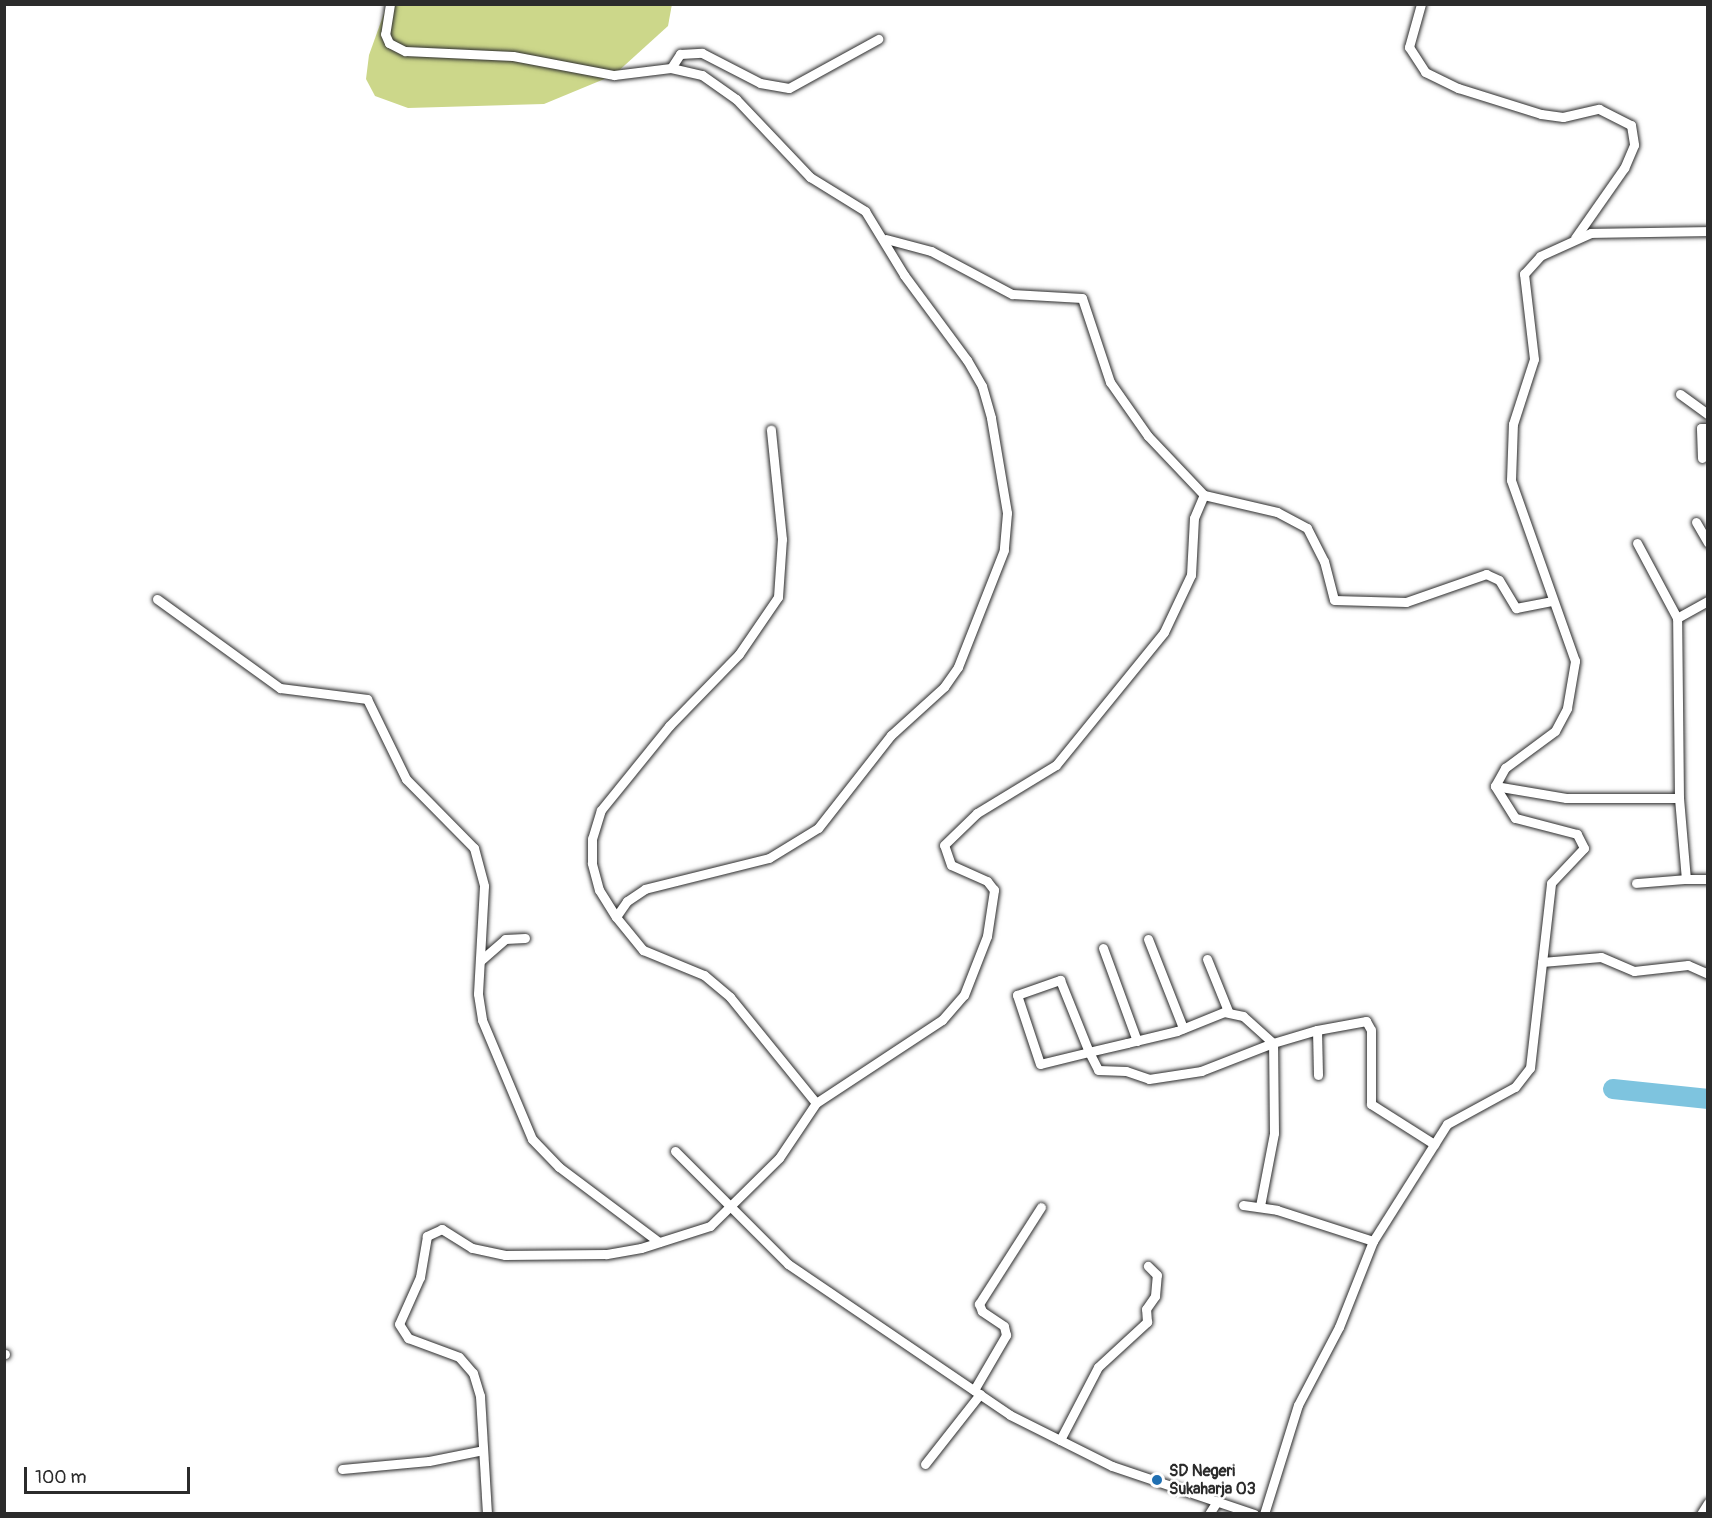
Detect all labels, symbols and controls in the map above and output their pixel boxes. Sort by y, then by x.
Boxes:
scale bar [27,1455,194,1493]
place label: SD Negeri Sukaharja 03 [1169,1461,1256,1499]
text: 100 m [35,1466,87,1489]
marker: SD Negeri Sukaharja 03 [1150,1473,1164,1487]

